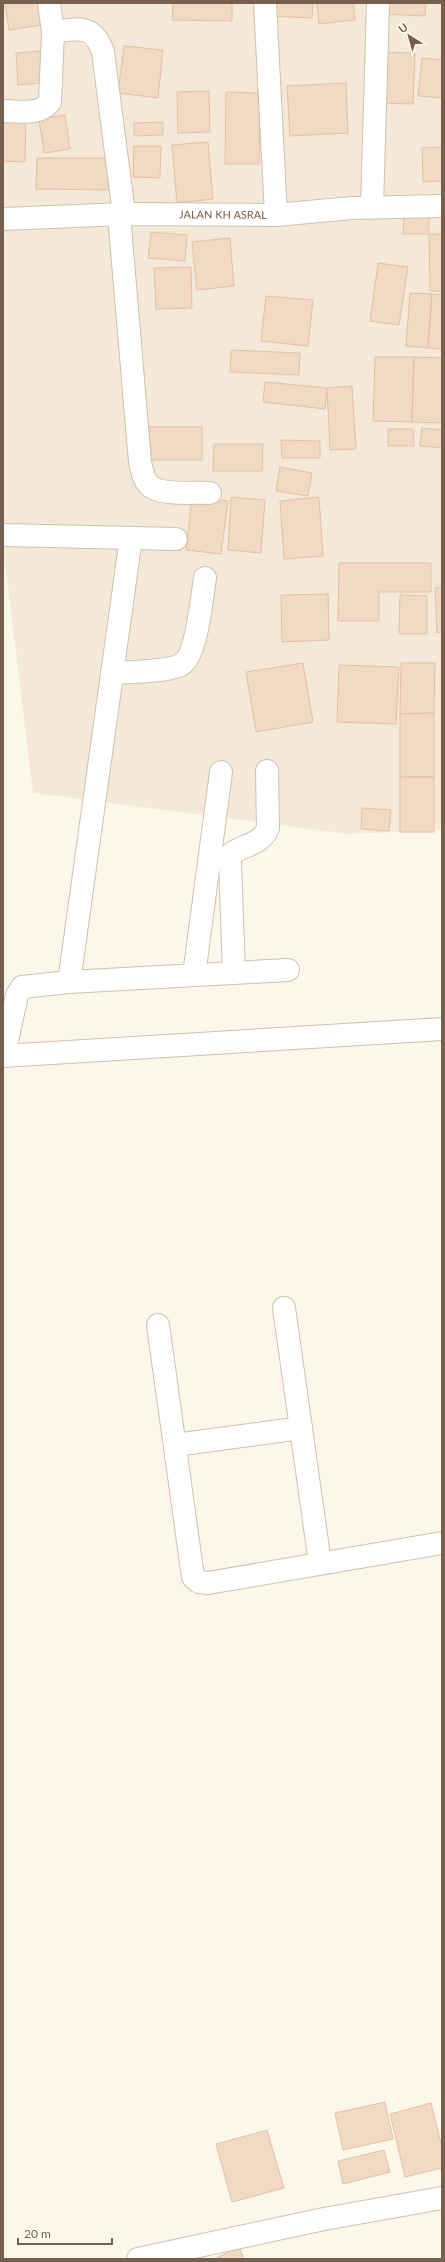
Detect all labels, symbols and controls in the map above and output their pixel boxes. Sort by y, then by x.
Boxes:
north arrow [389,16,429,56]
text: U [396,20,410,35]
street label: JALAN KH ASRAL [179,207,267,221]
scale bar [18,2220,112,2246]
text: 20 m [24,2226,51,2241]

